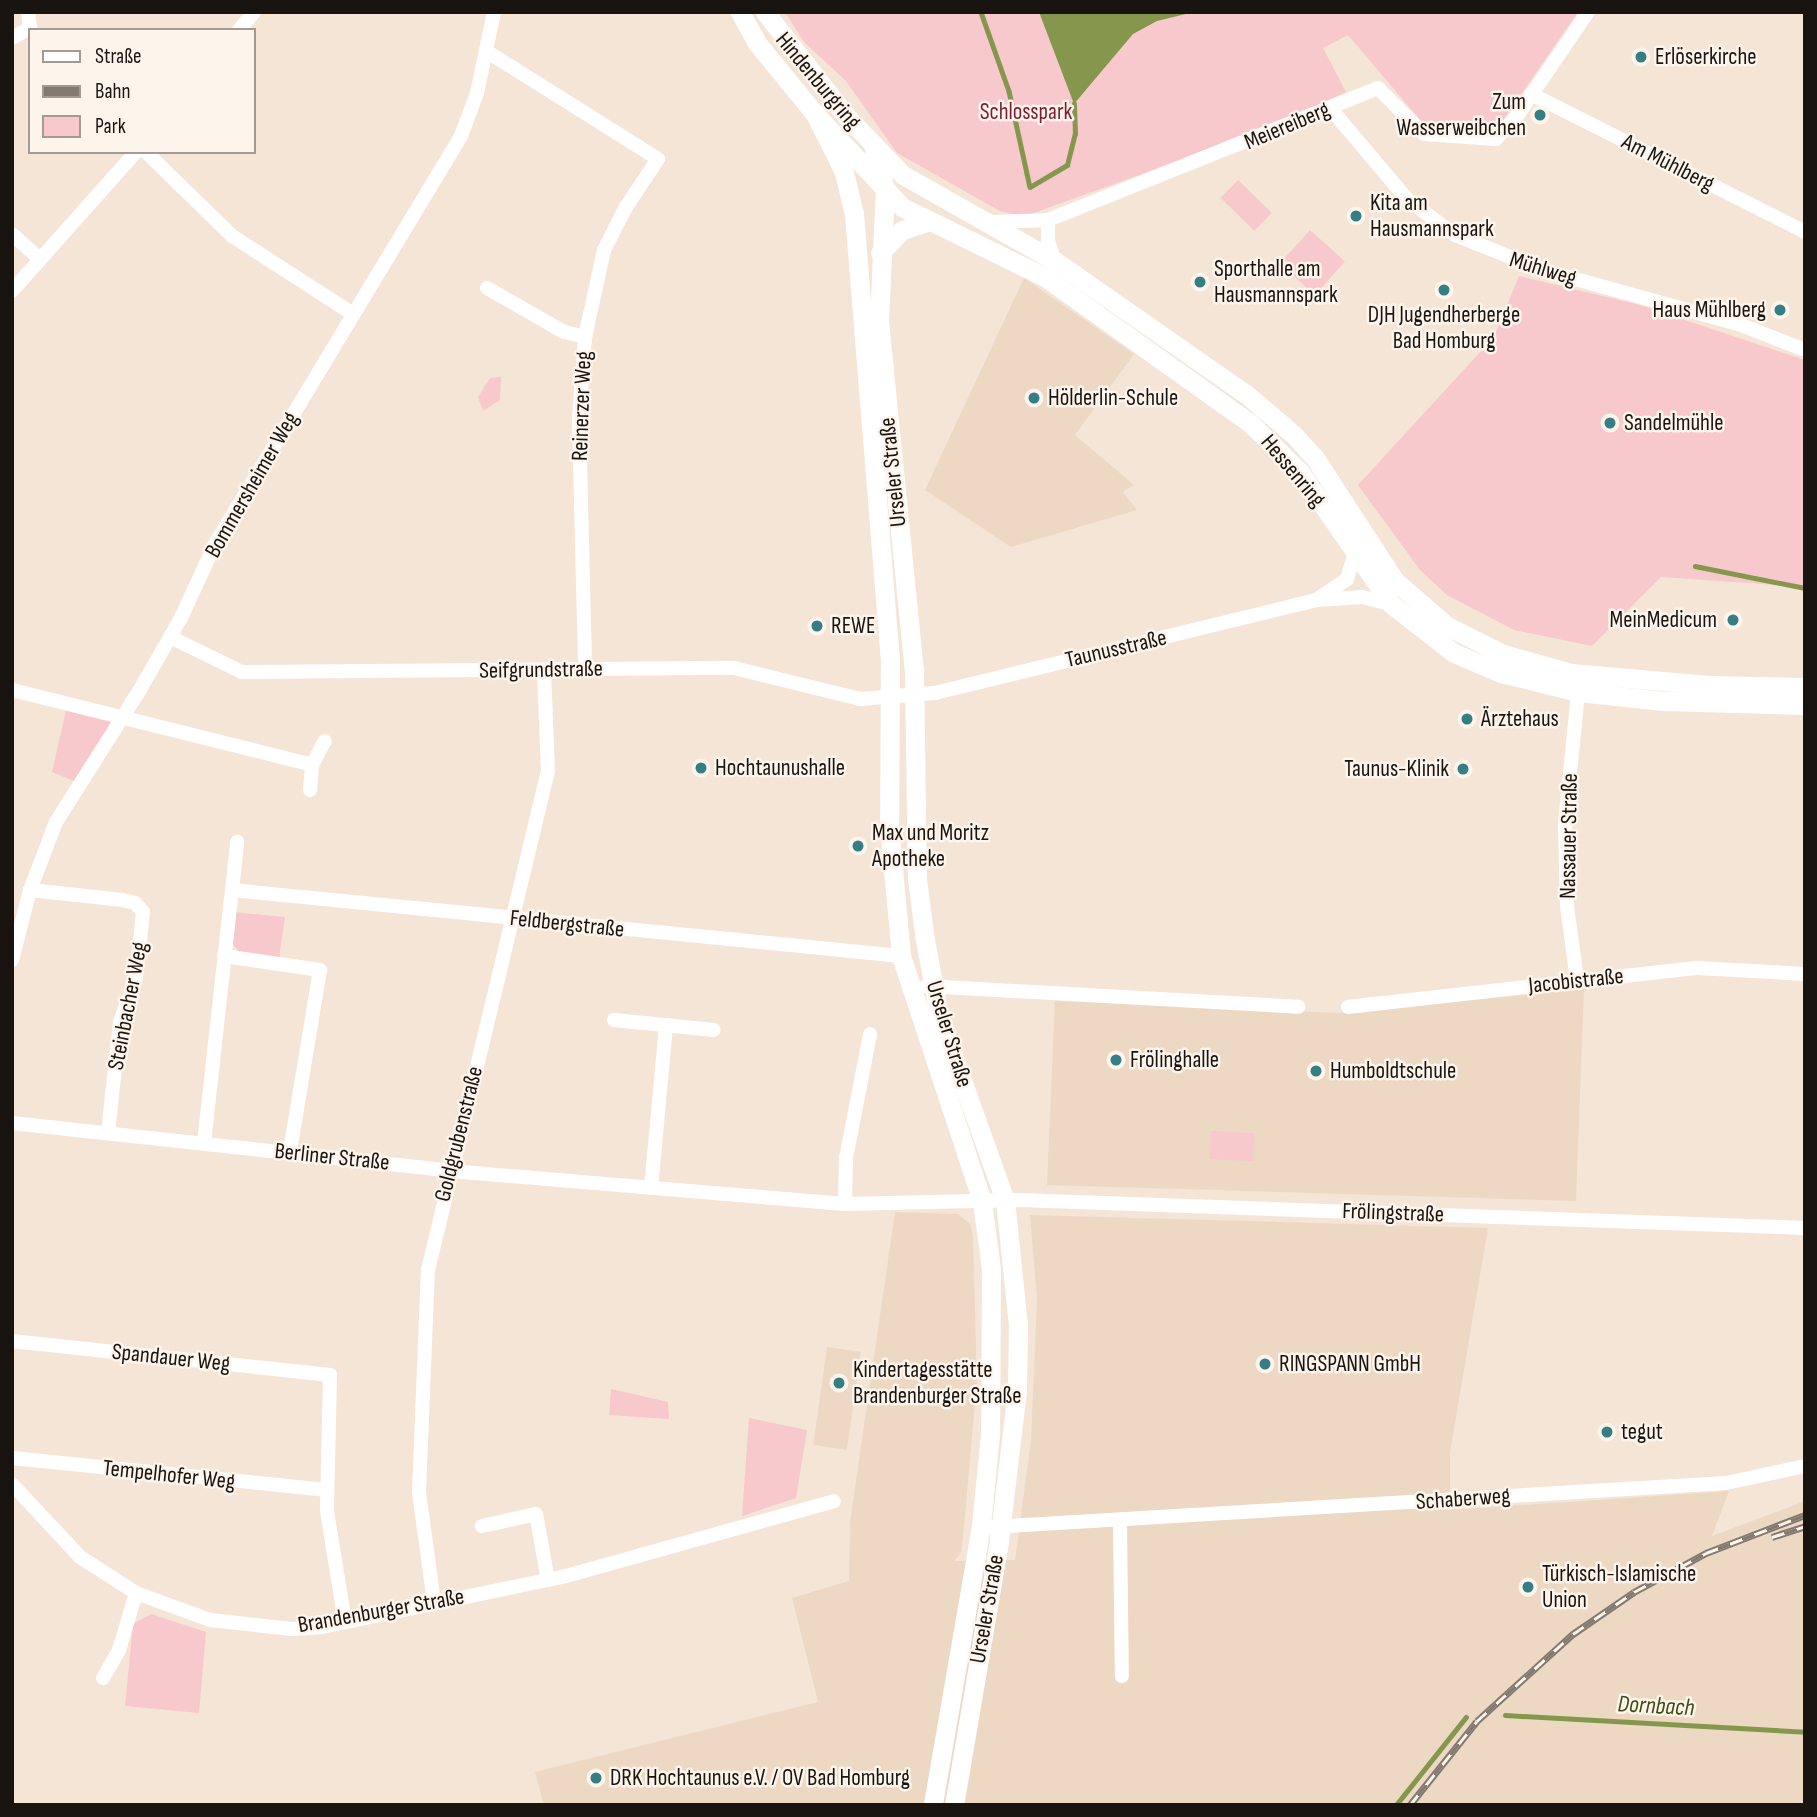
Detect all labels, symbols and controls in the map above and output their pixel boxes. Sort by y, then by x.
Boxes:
street label: Hindenburgring [769,27,867,135]
legend [28,28,256,154]
place label: Erlöserkirche [1655,43,1757,71]
text: Straße [95,44,141,69]
marker: Erlöserkirche [1633,49,1649,65]
text: Bahn [95,79,130,104]
place label: Zum Wasserweibchen [1396,88,1526,142]
street label: Meiereiberg [1240,96,1334,156]
park label: Schlosspark [980,98,1072,126]
marker: Zum Wasserweibchen [1532,107,1548,123]
text: Park [95,114,126,139]
street label: Am Mühlberg [1617,128,1719,198]
place label: Kita am Hausmannspark [1370,189,1494,243]
marker: Kita am Hausmannspark [1348,208,1364,224]
street label: Mühlweg [1506,246,1580,292]
place label: Sporthalle am Hausmannspark [1214,255,1338,309]
marker: Sporthalle am Hausmannspark [1192,274,1208,290]
marker: DJH Jugendherberge Bad Homburg [1436,282,1452,298]
place label: Haus Mühlberg [1653,296,1766,324]
place label: DJH Jugendherberge Bad Homburg [1368,301,1520,355]
marker: Haus Mühlberg [1772,302,1788,318]
street label: Reinerzer Weg [566,351,598,461]
place label: Hölderlin-Schule [1048,384,1178,412]
marker: Hölderlin-Schule [1026,390,1042,406]
street label: Bommersheimer Weg [199,407,305,563]
place label: Sandelmühle [1624,409,1723,437]
marker: Sandelmühle [1602,415,1618,431]
street label: Urseler Straße [874,416,912,528]
street label: Hessenring [1255,429,1331,513]
place label: MeinMedicum [1610,606,1717,634]
marker: MeinMedicum [1723,610,1743,630]
place label: REWE [831,612,876,640]
marker: REWE [809,618,825,634]
street label: Taunusstraße [1063,624,1169,674]
street label: Seifgrundstraße [479,655,603,685]
place label: Ärztehaus [1481,705,1559,733]
marker: Ärztehaus [1459,711,1475,727]
place label: Hochtaunushalle [715,754,845,782]
place label: Taunus-Klinik [1344,755,1449,783]
marker: Hochtaunushalle [693,760,709,776]
marker: Taunus-Klinik [1455,761,1471,777]
street label: Nassauer Straße [1554,773,1584,899]
place label: Max und Moritz Apotheke [872,819,989,873]
marker: Max und Moritz Apotheke [850,838,866,854]
street label: Feldbergstraße [509,904,625,944]
street label: Steinbacher Weg [102,940,154,1072]
street label: Jacobistraße [1527,962,1625,1000]
street label: Urseler Straße [920,977,978,1091]
place label: Frölinghalle [1130,1046,1219,1074]
marker: Frölinghalle [1108,1052,1124,1068]
place label: Humboldtschule [1330,1057,1456,1085]
marker: Humboldtschule [1308,1063,1324,1079]
street label: Goldgrubenstraße [429,1064,489,1204]
street label: Berliner Straße [273,1137,391,1177]
street label: Frölingstraße [1342,1197,1444,1229]
street label: Spandauer Weg [111,1338,231,1378]
place label: RINGSPANN GmbH [1279,1350,1421,1378]
place label: Kindertagesstätte Brandenburger Straße [853,1356,1021,1410]
marker: RINGSPANN GmbH [1257,1356,1273,1372]
marker: Kindertagesstätte Brandenburger Straße [831,1375,847,1391]
place label: tegut [1621,1418,1663,1446]
marker: tegut [1599,1424,1615,1440]
street label: Tempelhofer Weg [101,1454,237,1496]
street label: Schaberweg [1415,1482,1511,1516]
street label: Urseler Straße [964,1553,1010,1665]
place label: Türkisch-Islamische Union [1542,1560,1696,1614]
marker: Türkisch-Islamische Union [1520,1579,1536,1595]
street label: Brandenburger Straße [296,1583,466,1639]
water label: Dornbach [1617,1690,1695,1722]
place label: DRK Hochtaunus e.V. / OV Bad Homburg [610,1764,910,1792]
marker: DRK Hochtaunus e.V. / OV Bad Homburg [588,1770,604,1786]

